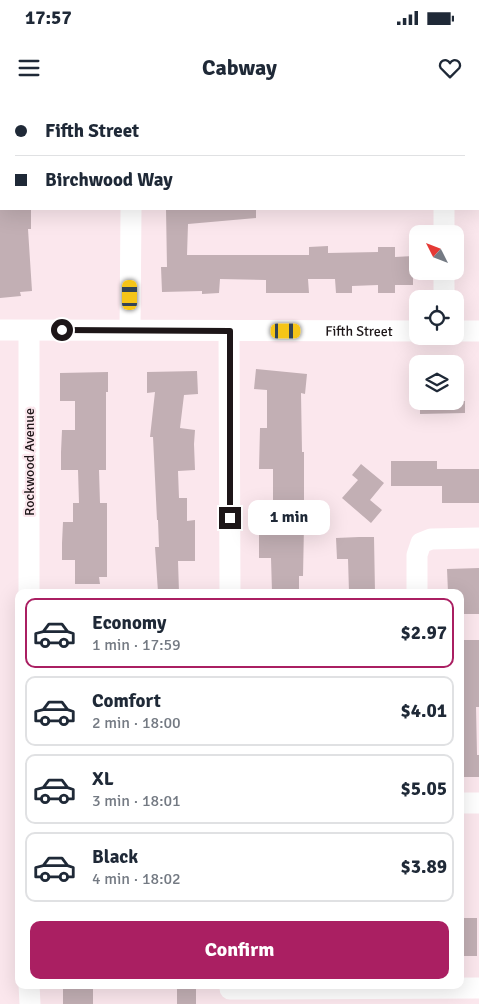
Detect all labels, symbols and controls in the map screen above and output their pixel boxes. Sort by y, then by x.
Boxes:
text: 17:57 [25,6,72,30]
icon: menu [15,54,43,82]
text: Cabway [202,54,277,81]
icon: heart [436,54,464,82]
text: Fifth Street [45,119,139,143]
text: Birchwood Way [45,168,173,192]
north arrow [409,225,464,280]
map controls [409,225,464,410]
car [122,280,137,310]
button: locate [409,290,464,345]
route start [51,319,73,341]
street label: Fifth Street [325,322,393,339]
car [271,324,301,339]
button: layers [409,355,464,410]
street label: Rockwood Avenue [21,408,38,516]
callout: 1 min [248,500,330,536]
route end [219,507,241,529]
text: 1 min [270,507,308,527]
icon: car [32,611,77,656]
text: Economy [92,611,166,635]
text: $2.97 [401,621,447,645]
text: 1 min · 17:59 [92,635,181,655]
icon: car [32,689,77,734]
text: Comfort [92,689,161,713]
text: $4.01 [401,699,447,723]
text: 2 min · 18:00 [92,713,181,733]
icon: car [32,767,77,812]
text: XL [92,767,114,791]
text: $5.05 [401,777,447,801]
text: 3 min · 18:01 [92,791,181,811]
icon: car [32,845,77,890]
text: Black [92,845,138,869]
text: $3.89 [401,855,447,879]
text: 4 min · 18:02 [92,869,181,889]
button: Confirm [30,921,449,979]

